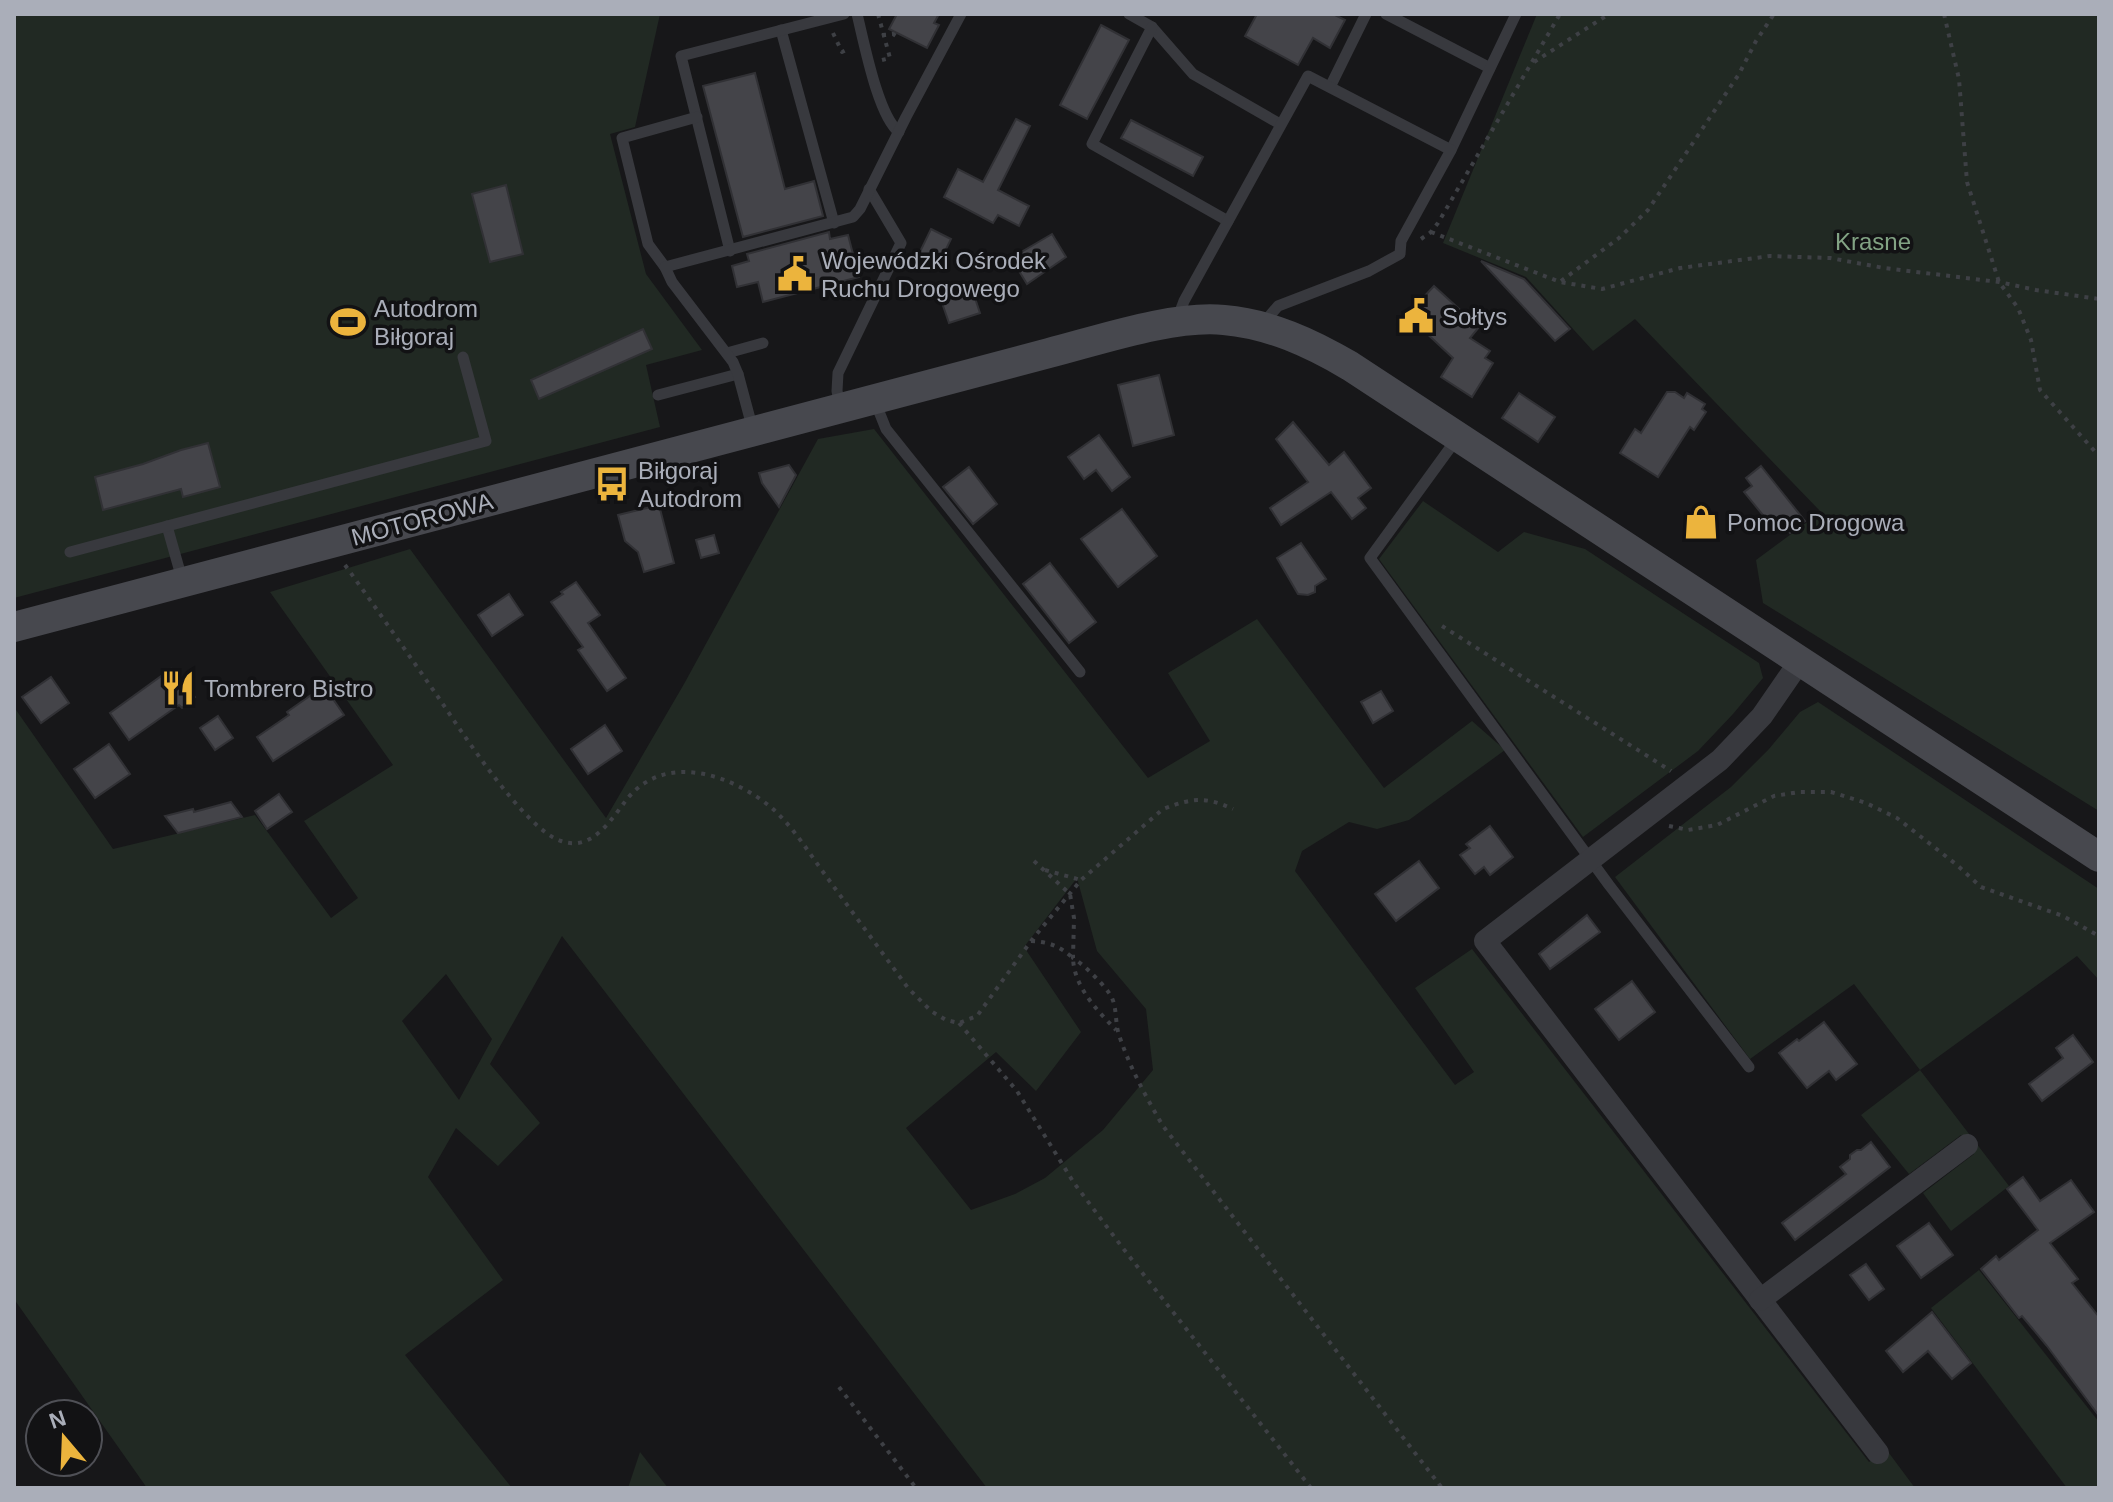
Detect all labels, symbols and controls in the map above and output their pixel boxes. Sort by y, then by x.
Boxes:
park label: Krasne [1835,228,1911,255]
place label: Wojewódzki Ośrodek Ruchu Drogowego [821,247,1047,302]
public building icon: Wojewódzki Ośrodek Ruchu Drogowego [776,255,814,293]
place label: Autodrom Biłgoraj [374,295,478,350]
public building icon: Sołtys [1397,297,1435,335]
sports icon: Autodrom Biłgoraj [329,303,367,341]
place label: Sołtys [1442,303,1507,330]
place label: Biłgoraj Autodrom [638,457,742,512]
bus stop icon: Biłgoraj Autodrom [593,465,631,503]
street label: MOTOROWA [348,487,496,551]
shop icon: Pomoc Drogowa [1682,503,1720,541]
place label: Pomoc Drogowa [1727,509,1905,536]
restaurant icon: Tombrero Bistro [159,669,197,707]
place label: Tombrero Bistro [204,675,373,702]
north arrow [24,1398,104,1478]
text: N [46,1405,69,1434]

